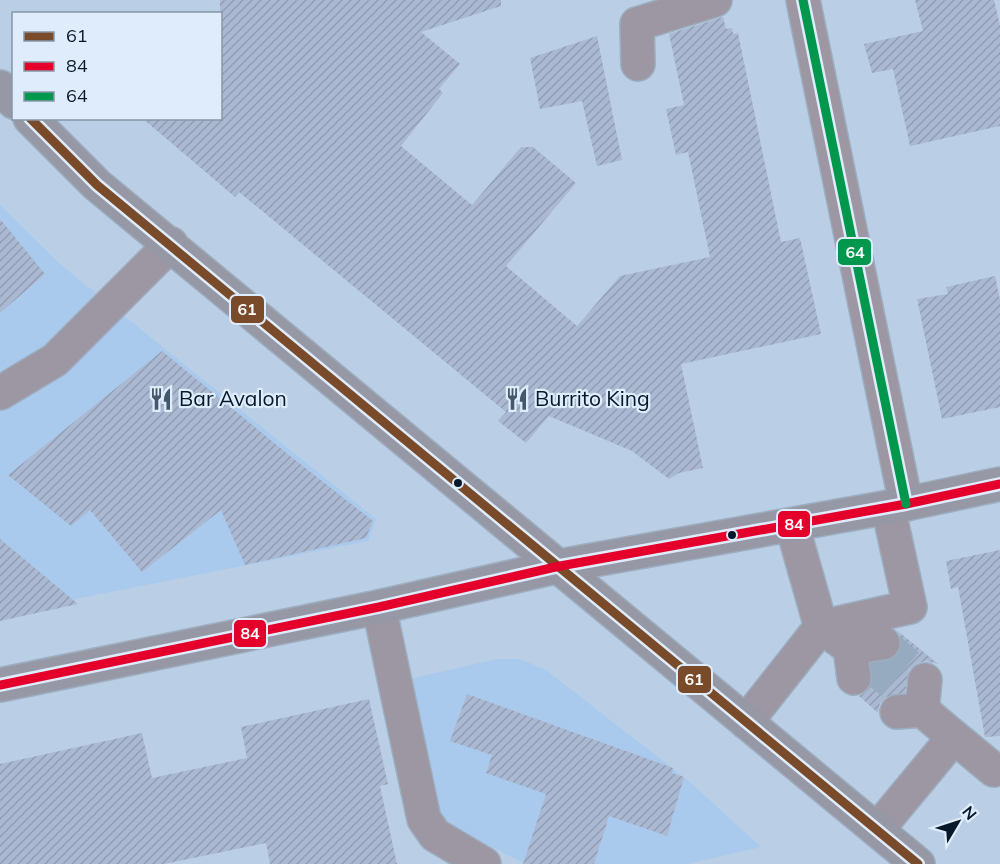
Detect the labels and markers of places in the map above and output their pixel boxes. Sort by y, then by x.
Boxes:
place label: Bar Avalon [179,385,287,411]
place label: Burrito King [535,385,650,411]
restaurant icon: Bar Avalon [148,386,174,412]
restaurant icon: Burrito King [504,386,530,412]
unlabelled marker [452,477,464,489]
unlabelled marker [726,529,738,541]

